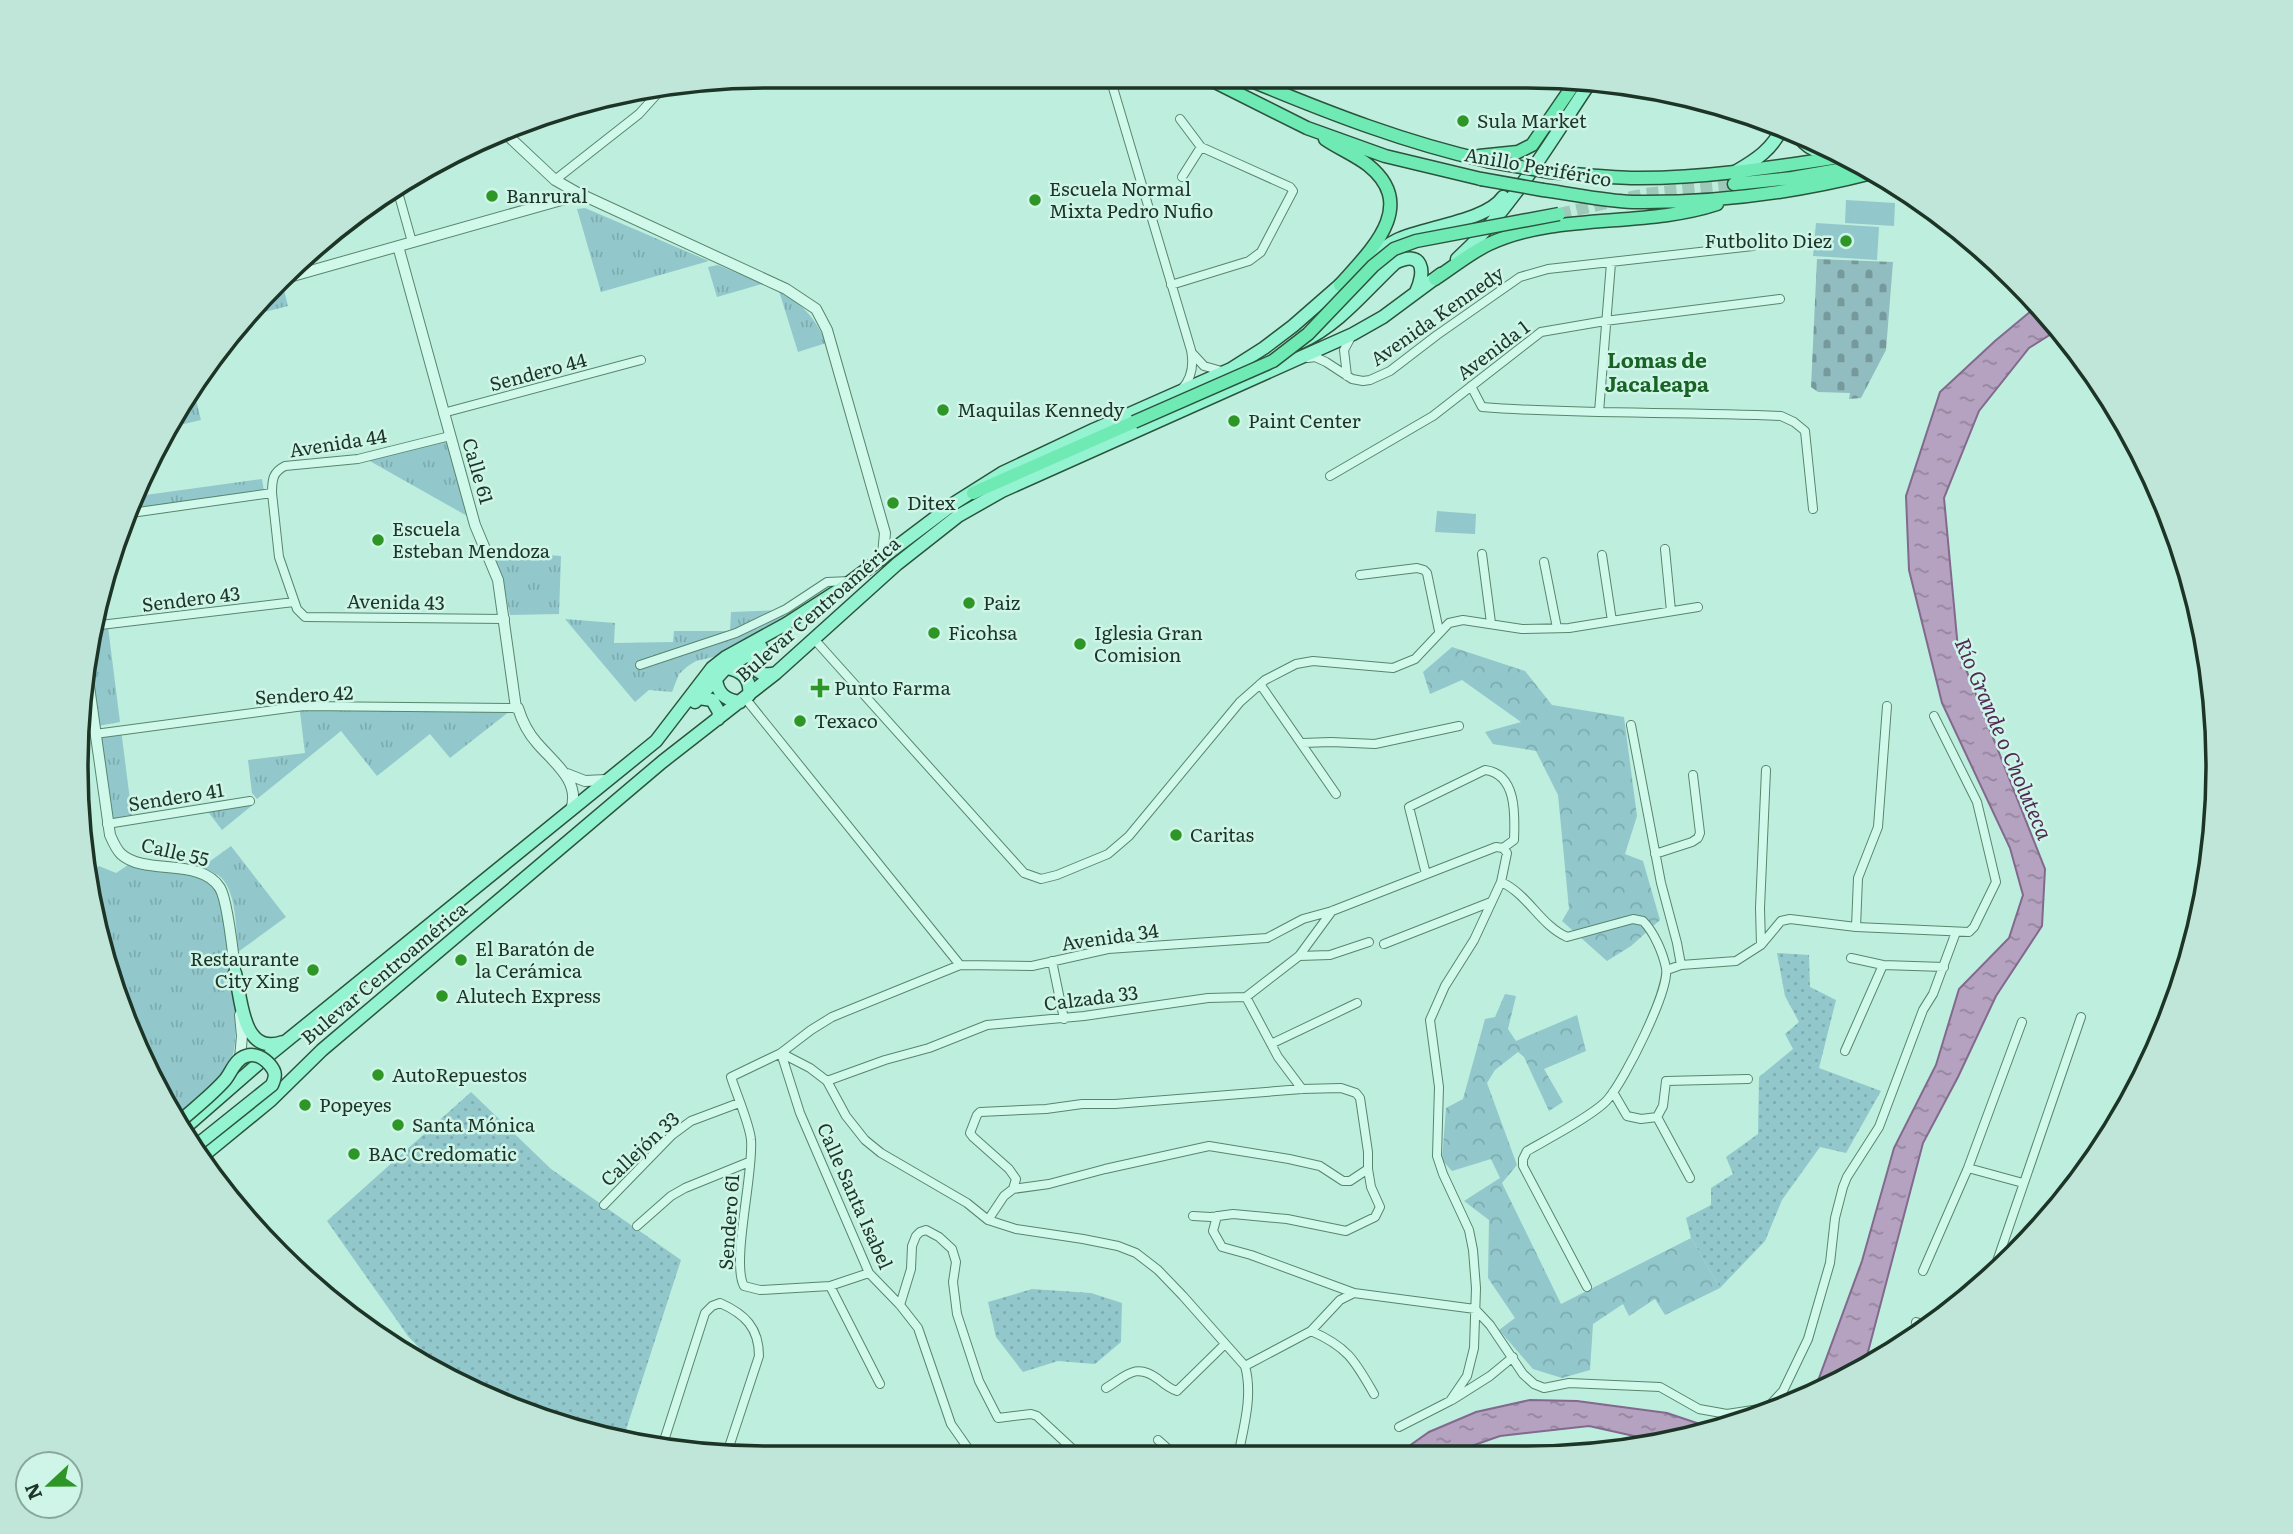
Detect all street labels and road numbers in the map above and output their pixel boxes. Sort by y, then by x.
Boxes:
street label: Anillo Periférico [1462,139,1614,193]
street label: Avenida Kennedy [1364,259,1509,372]
street label: Avenida 1 [1450,312,1535,386]
street label: Sendero 44 [486,345,590,397]
street label: Avenida 44 [287,420,389,464]
street label: Calle 61 [456,434,502,507]
street label: Bulevar Centroamérica [729,529,906,687]
street label: Sendero 43 [140,578,242,618]
street label: Avenida 43 [347,586,445,616]
street label: Sendero 42 [254,677,354,711]
street label: Sendero 41 [126,775,226,817]
street label: Calle 55 [139,830,212,872]
street label: Bulevar Centroamérica [294,894,473,1050]
street label: Avenida 34 [1059,915,1161,957]
street label: Calzada 33 [1042,977,1140,1017]
street label: Callejón 33 [594,1104,685,1192]
street label: Calle Santa Isabel [811,1118,901,1273]
street label: Sendero 61 [711,1173,745,1271]

